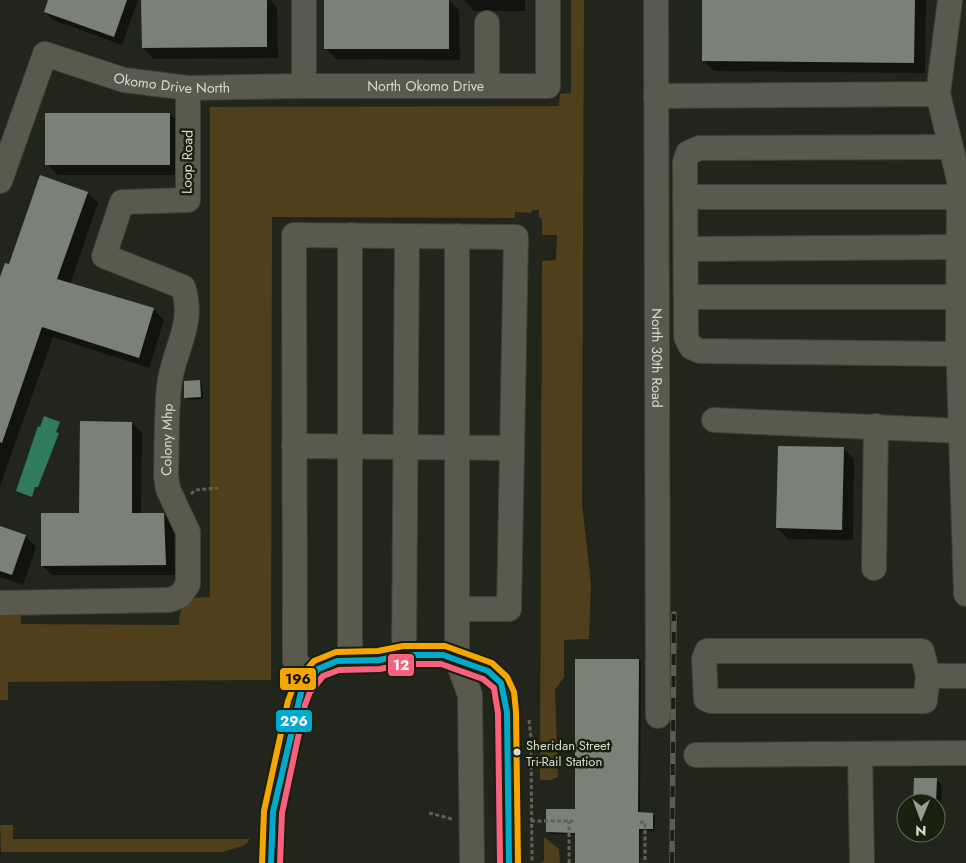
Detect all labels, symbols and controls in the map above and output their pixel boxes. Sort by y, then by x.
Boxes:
street label: Okomo Drive North [111,67,230,98]
street label: North Okomo Drive [367,76,484,96]
street label: Loop Road [176,130,198,194]
street label: North 30th Road [647,308,667,408]
street label: Colony Mhp [156,403,178,476]
line badge: 12 [387,653,415,677]
text: 12 [393,655,409,675]
line badge: 196 [279,667,317,691]
text: 196 [285,669,311,689]
line badge: 296 [275,709,313,733]
text: 296 [280,711,308,731]
place label: Sheridan Street Tri-Rail Station [526,736,611,771]
marker: Sheridan Street Tri-Rail Station [512,747,522,757]
north arrow [896,793,946,843]
text: N [915,821,927,841]

